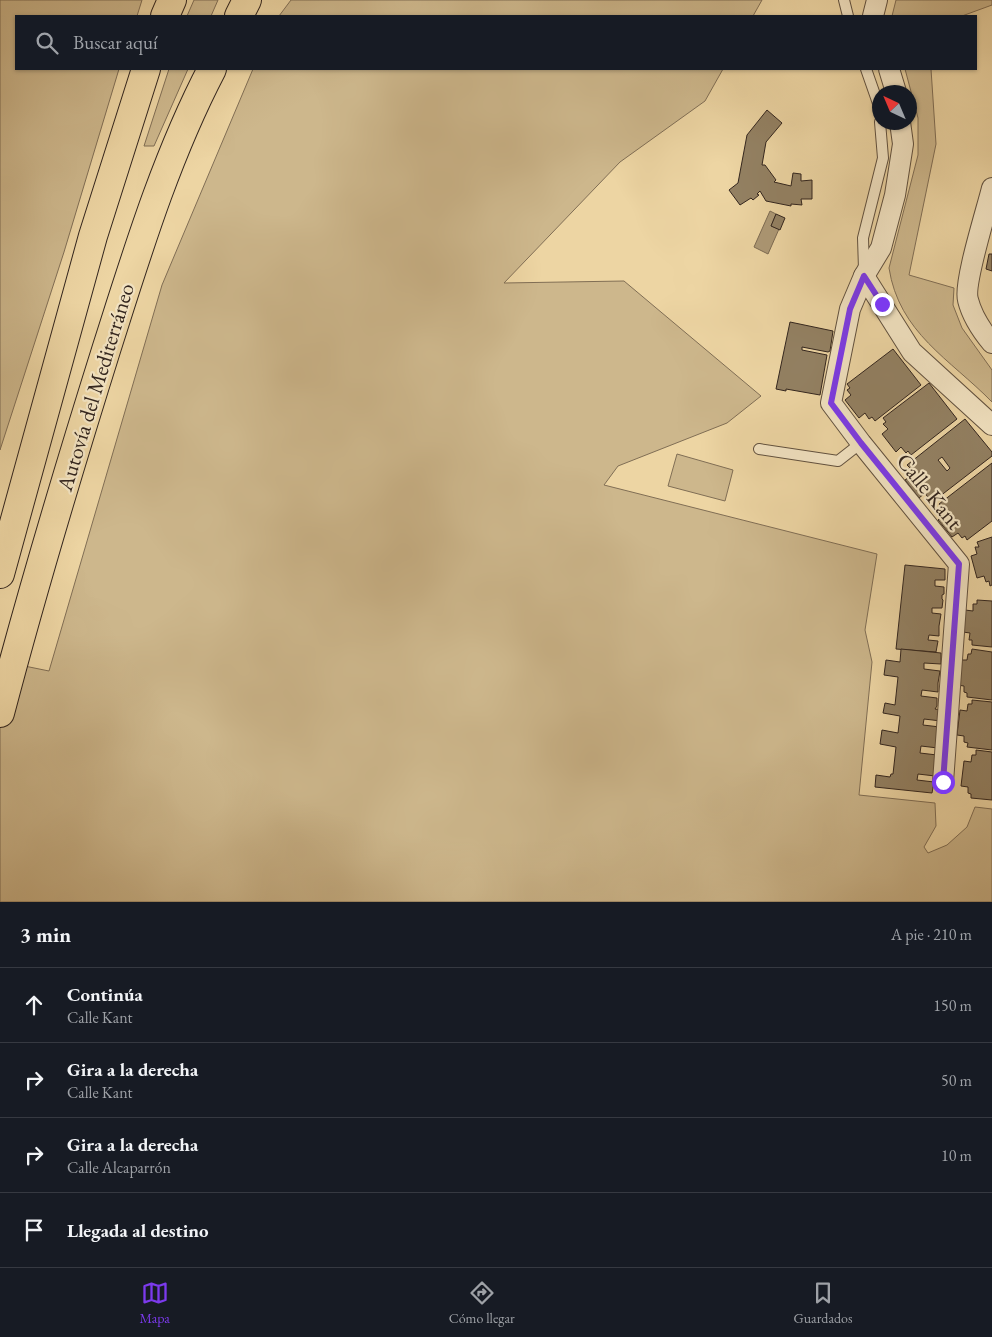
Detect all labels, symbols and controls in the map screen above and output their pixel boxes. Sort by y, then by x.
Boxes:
search box [15,15,977,70]
icon: search [33,29,61,57]
text: Buscar aquí [73,30,158,55]
north arrow [872,85,917,130]
street label: Autovía del Mediterráneo [50,280,141,496]
route end [871,293,894,316]
street label: Calle Kant [890,447,969,536]
route start [932,771,955,794]
text: 3 min [20,921,71,948]
text: A pie · 210 m [891,924,972,945]
text: Continúa [67,982,143,1007]
icon: ahead [20,991,48,1019]
text: 150 m [933,995,972,1016]
text: Calle Kant [67,1007,133,1028]
text: Gira a la derecha [67,1057,198,1082]
icon: right [20,1066,48,1094]
text: 50 m [941,1070,972,1091]
text: Calle Kant [67,1082,133,1103]
text: Gira a la derecha [67,1132,198,1157]
icon: right [20,1141,48,1169]
text: 10 m [941,1145,972,1166]
text: Calle Alcaparrón [67,1157,171,1178]
icon: arrive [20,1216,48,1244]
text: Llegada al destino [67,1218,209,1243]
tab: Mapa [139,1279,170,1327]
tab: Cómo llegar [449,1279,515,1327]
tab: Guardados [794,1279,853,1327]

